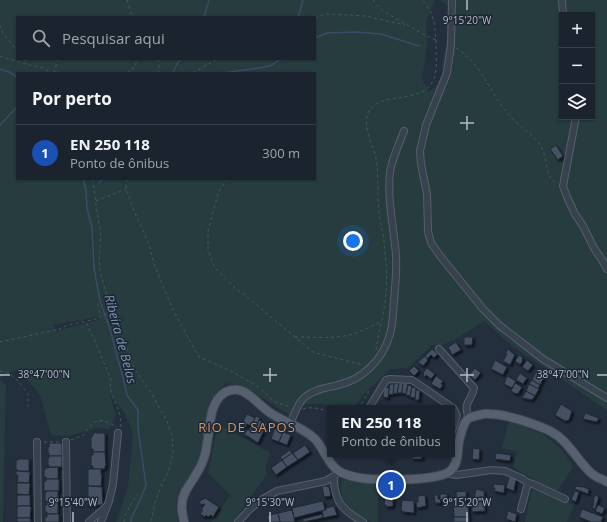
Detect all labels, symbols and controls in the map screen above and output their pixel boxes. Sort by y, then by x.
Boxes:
map controls [559,12,595,120]
button: + [559,12,595,48]
text: 9°15'20"W [443,13,492,27]
search box [16,16,316,60]
icon: search [30,27,52,49]
text: Pesquisar aqui [62,28,165,48]
button: − [559,48,595,84]
button: layers [559,84,595,120]
text: Por perto [32,87,112,110]
text: EN 250 118 [70,134,150,154]
text: 1 [41,144,49,162]
text: 300 m [262,144,300,162]
text: Ponto de ônibus [70,154,169,172]
your location [343,231,363,251]
water label: Ribeira de Belas [100,292,142,386]
text: 38°47'00"N [18,367,70,381]
text: 38°47'00"N [537,367,589,381]
popup [327,405,455,457]
text: EN 250 118 [341,412,421,432]
district label: RIO DE SAPOS [198,418,296,436]
text: Ponto de ônibus [341,432,441,450]
pin: 1 [378,470,404,500]
text: 9°15'40"W [49,495,98,509]
text: 9°15'30"W [246,495,295,509]
text: 9°15'20"W [443,495,492,509]

